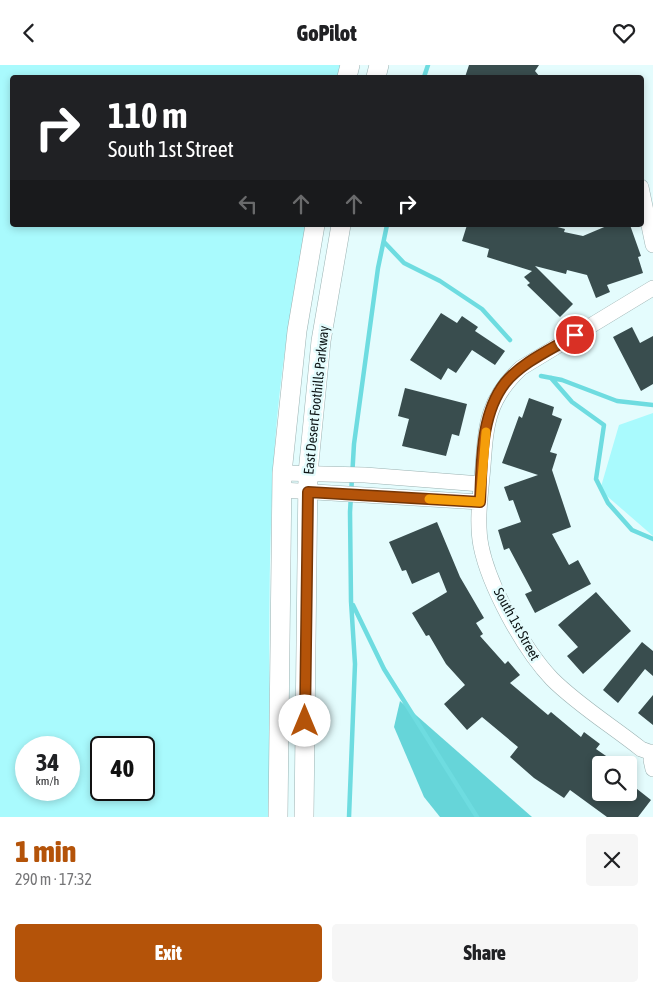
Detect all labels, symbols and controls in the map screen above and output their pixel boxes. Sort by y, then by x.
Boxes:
icon: back [15,19,43,47]
icon: heart [610,19,638,47]
text: GoPilot [296,20,357,46]
icon: right [25,95,90,160]
text: 110 m [108,95,187,135]
text: South 1st Street [108,136,234,162]
icon: left [234,190,262,218]
icon: ahead [287,190,315,218]
icon: ahead [340,190,368,218]
icon: right [393,190,421,218]
pin [554,314,596,356]
icon: arrive [561,321,589,349]
street label: East Desert Foothills Parkway [300,325,332,475]
street label: South 1st Street [491,585,543,663]
position arrow [278,694,330,746]
speed limit sign: 40 [90,736,155,801]
text: 34 [36,748,59,776]
map controls [592,756,637,801]
button: search [592,756,637,801]
text: km/h [36,774,59,788]
text: 1 min [15,834,76,868]
button: close [586,834,638,886]
text: 290 m · 17:32 [15,870,92,888]
button: Exit [15,924,322,982]
button: Share [332,924,638,982]

